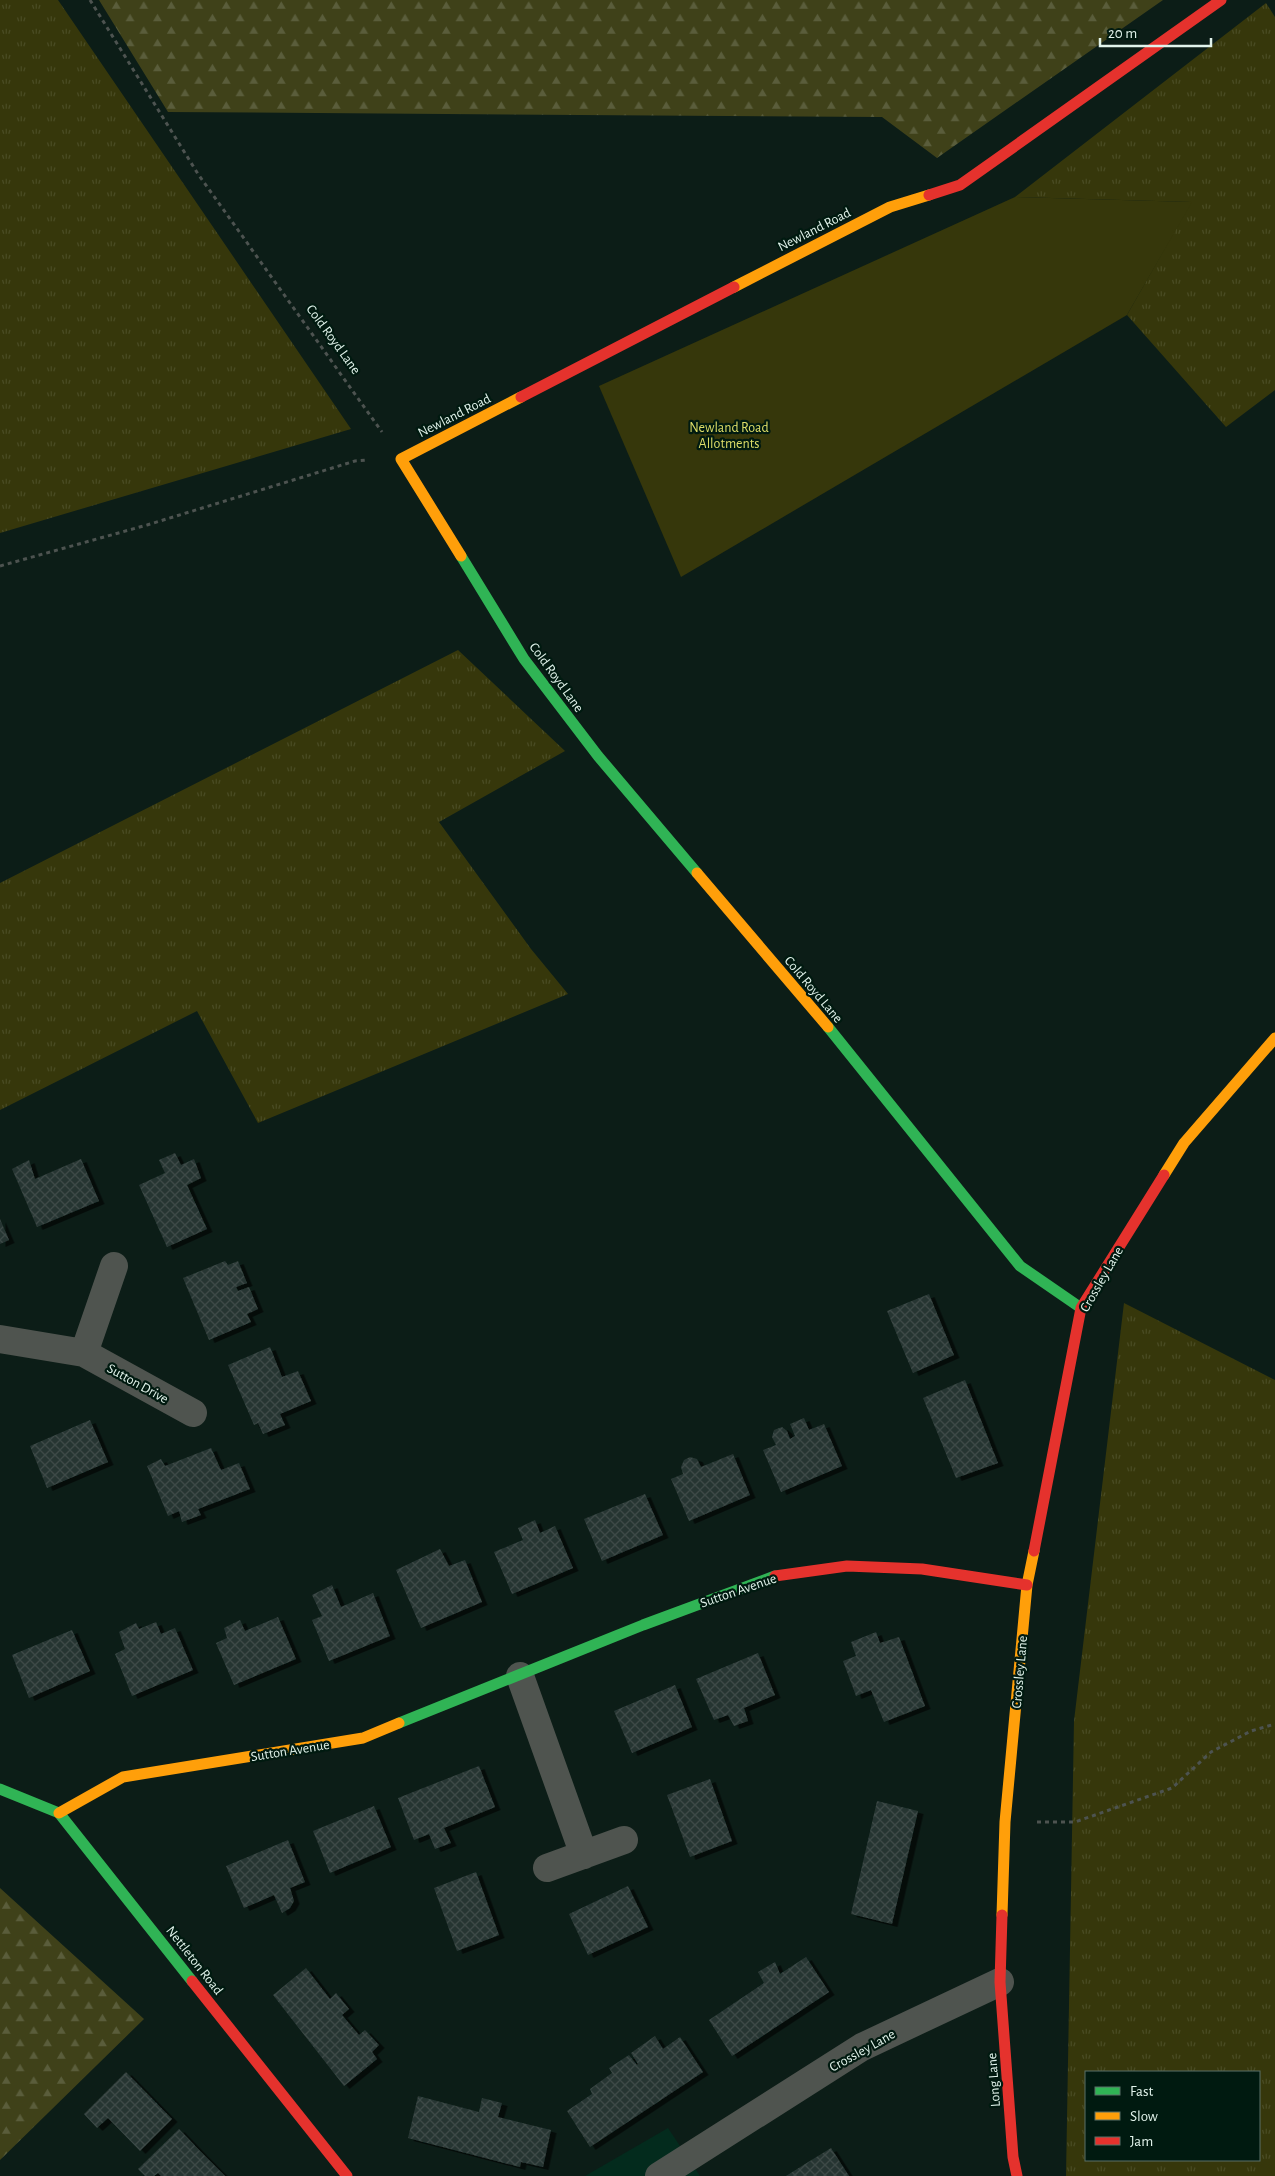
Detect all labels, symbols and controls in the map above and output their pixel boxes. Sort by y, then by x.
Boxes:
scale bar [1100,15,1211,47]
text: 20 m [1108,26,1137,41]
street label: Newland Road [776,206,853,254]
street label: Cold Royd Lane [303,302,363,377]
street label: Newland Road [416,392,493,440]
park label: Newland Road Allotments [689,421,769,451]
street label: Cold Royd Lane [526,640,586,715]
street label: Cold Royd Lane [782,954,845,1026]
street label: Crossley Lane [1078,1244,1126,1315]
street label: Sutton Drive [104,1361,171,1406]
street label: Sutton Avenue [698,1571,778,1611]
street label: Crossley Lane [1010,1635,1030,1709]
street label: Sutton Avenue [250,1738,331,1764]
street label: Nettleton Road [163,1924,225,1998]
street label: Crossley Lane [827,2027,898,2075]
street label: Long Lane [985,2052,1003,2108]
legend [1085,2071,1260,2161]
text: Fast [1130,2084,1154,2099]
text: Slow [1130,2109,1158,2124]
text: Jam [1130,2134,1153,2149]

